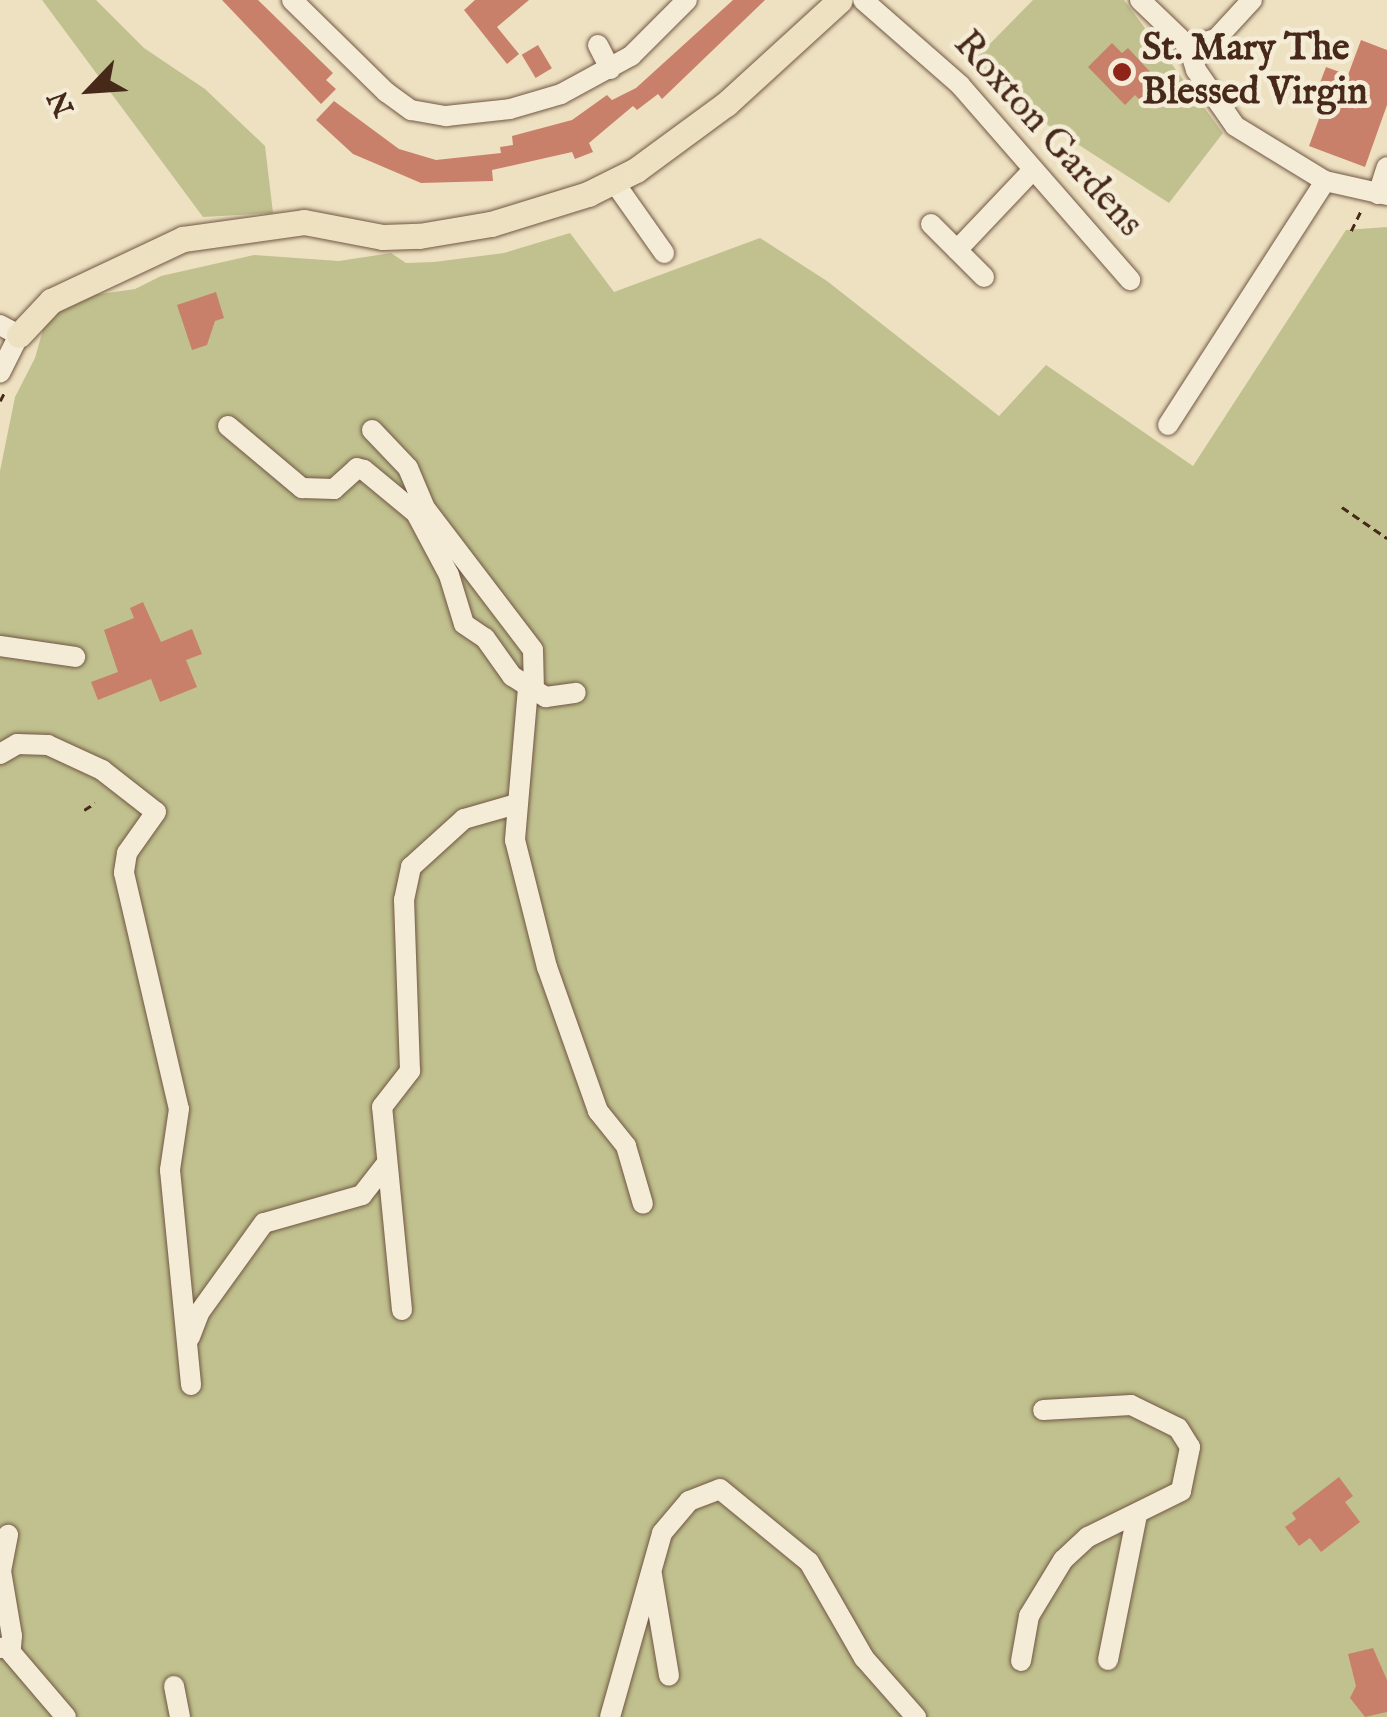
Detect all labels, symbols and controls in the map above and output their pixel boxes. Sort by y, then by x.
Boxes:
street label: Roxton Gardens [943,23,1151,247]
place label: St. Mary The Blessed Virgin [1142,27,1368,116]
north arrow [40,40,140,140]
marker: St. Mary The Blessed Virgin [1111,61,1133,83]
text: N [41,85,83,121]

